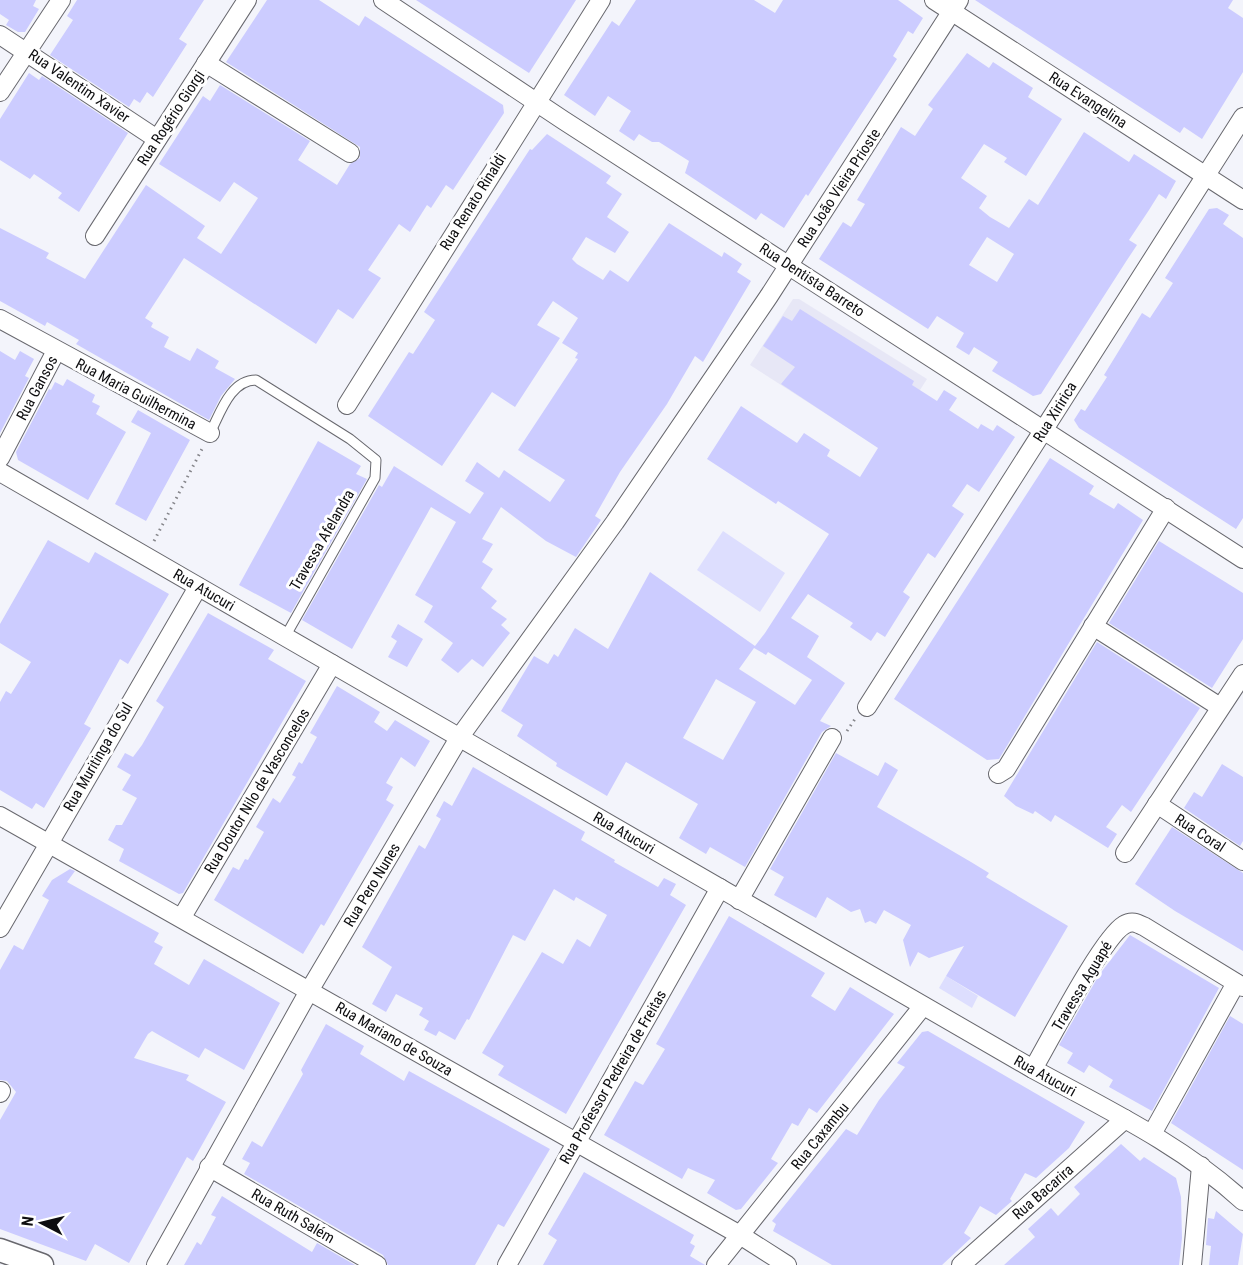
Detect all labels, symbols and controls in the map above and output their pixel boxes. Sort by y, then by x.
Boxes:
street label: Rua Valentim Xavier [25,45,133,127]
street label: Rua Rogério Giorgi [134,67,208,169]
street label: Rua Evangelina [1046,68,1130,132]
street label: Rua João Vieira Prioste [794,125,884,251]
street label: Rua Renato Rinaldi [436,150,510,254]
street label: Rua Dentista Barreto [756,239,868,321]
street label: Rua Gansos [13,353,62,423]
street label: Rua Maria Guilhermina [73,355,199,433]
street label: Rua Xiririca [1029,379,1081,445]
street label: Travessa Afelandra [286,486,358,594]
street label: Rua Atucuri [170,565,238,615]
street label: Rua Muritinga do Sul [60,699,136,815]
street label: Rua Doutor Nilo de Vasconcelos [200,705,314,877]
street label: Rua Atucuri [590,808,658,858]
street label: Rua Coral [1171,810,1229,856]
street label: Rua Pero Nunes [340,840,404,930]
street label: Travessa Aguapé [1048,938,1116,1034]
street label: Rua Professor Pedreira de Freitas [556,987,670,1167]
street label: Rua Mariano de Souza [332,998,456,1080]
street label: Rua Atucuri [1011,1052,1079,1100]
street label: Rua Caxambu [787,1099,853,1173]
street label: Rua Bacarira [1009,1161,1077,1223]
street label: Rua Ruth Salém [248,1185,338,1247]
north arrow [12,1193,72,1253]
text: N [18,1215,38,1227]

